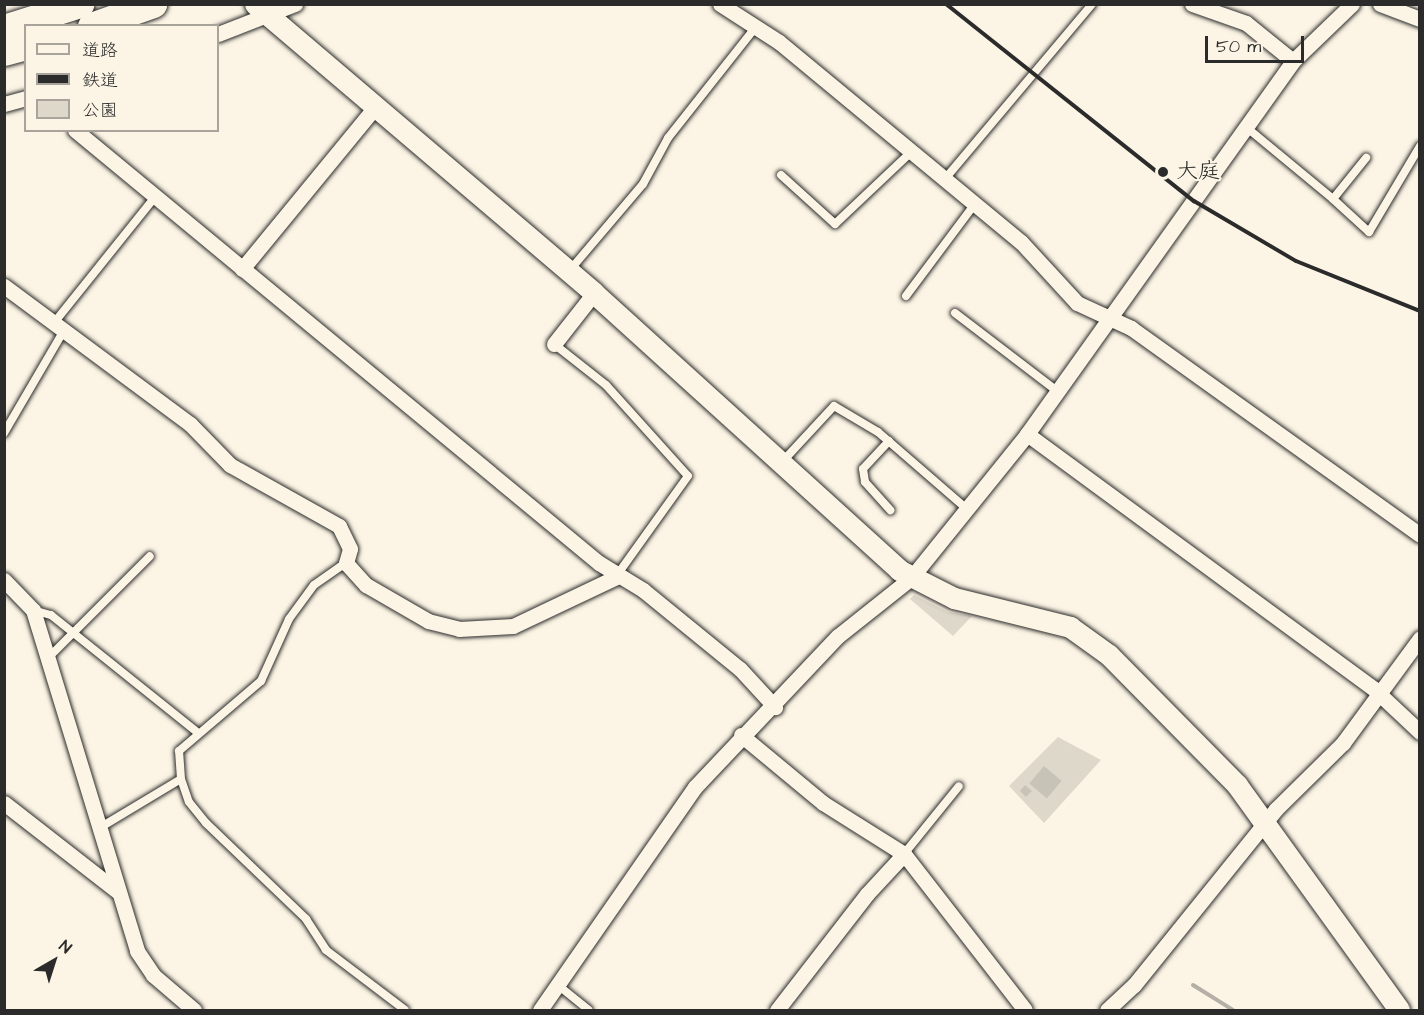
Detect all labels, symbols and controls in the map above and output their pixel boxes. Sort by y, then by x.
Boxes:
legend [24,24,219,132]
scale bar [1208,24,1307,62]
text: 50 m [1216,34,1261,59]
text: 道路 [82,38,118,63]
text: 鉄道 [82,68,118,93]
text: 公園 [82,98,118,123]
place label: 大庭 [1176,159,1220,185]
marker: 大庭 [1154,163,1172,181]
north arrow [24,931,84,991]
text: N [55,935,76,959]

